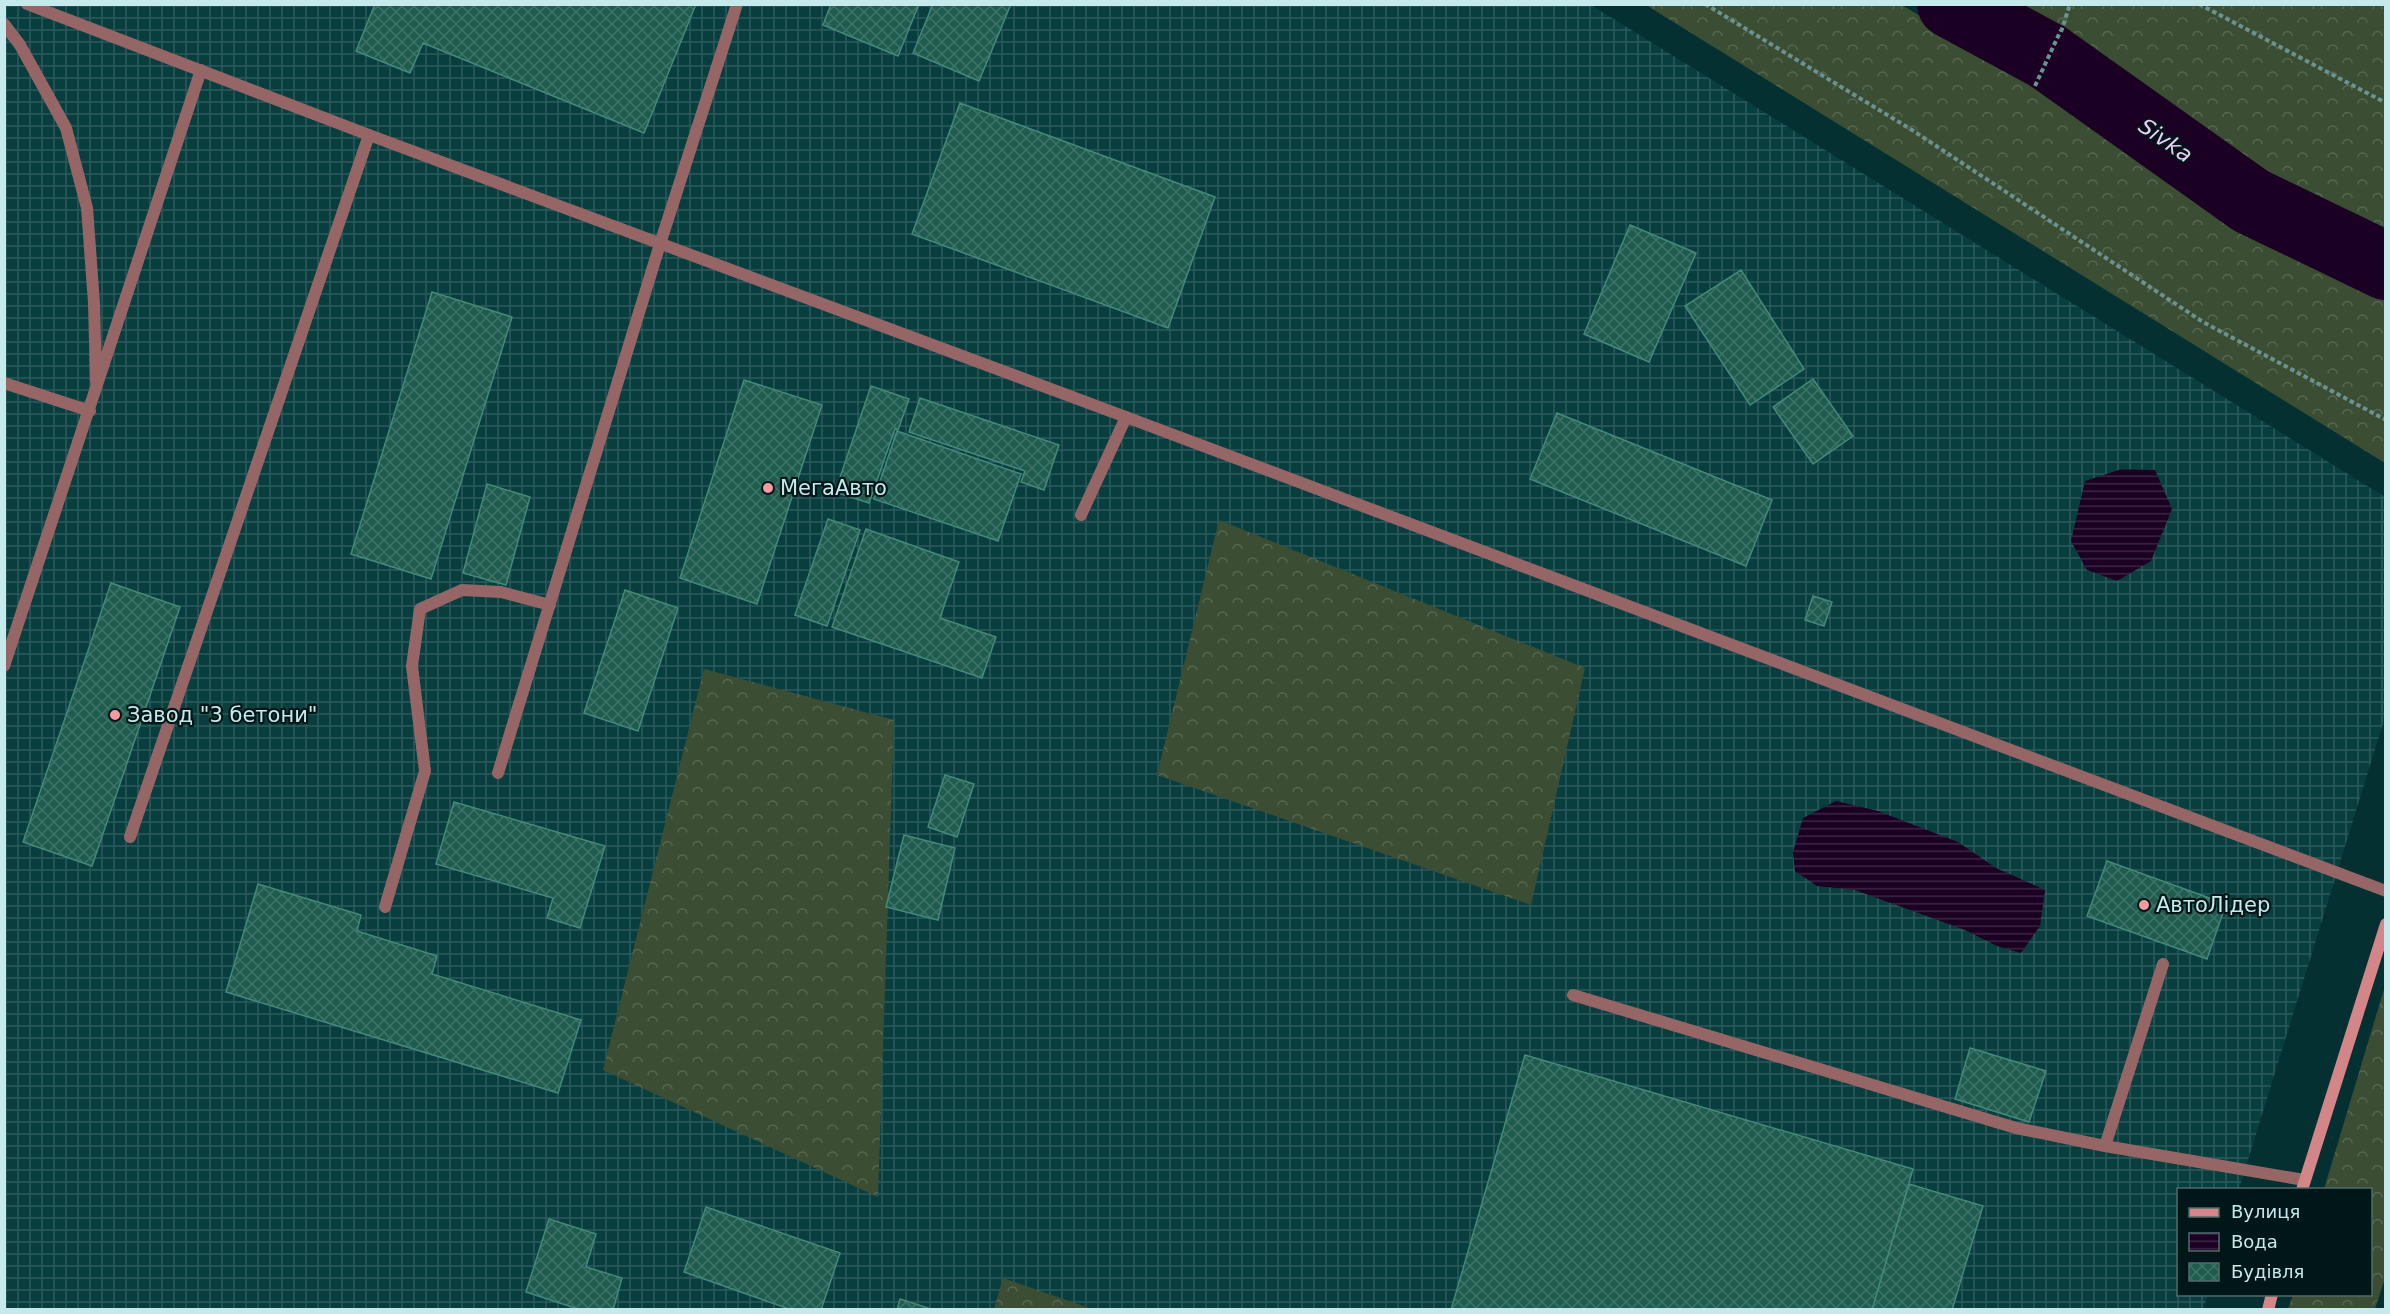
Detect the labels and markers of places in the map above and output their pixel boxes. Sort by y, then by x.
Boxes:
place label: МегаАвто [780,476,887,500]
marker: МегаАвто [761,481,775,495]
place label: Завод "3 бетони" [127,703,317,727]
marker: Завод "3 бетони" [108,708,122,722]
place label: АвтоЛідер [2156,893,2270,917]
marker: АвтоЛідер [2137,898,2151,912]

